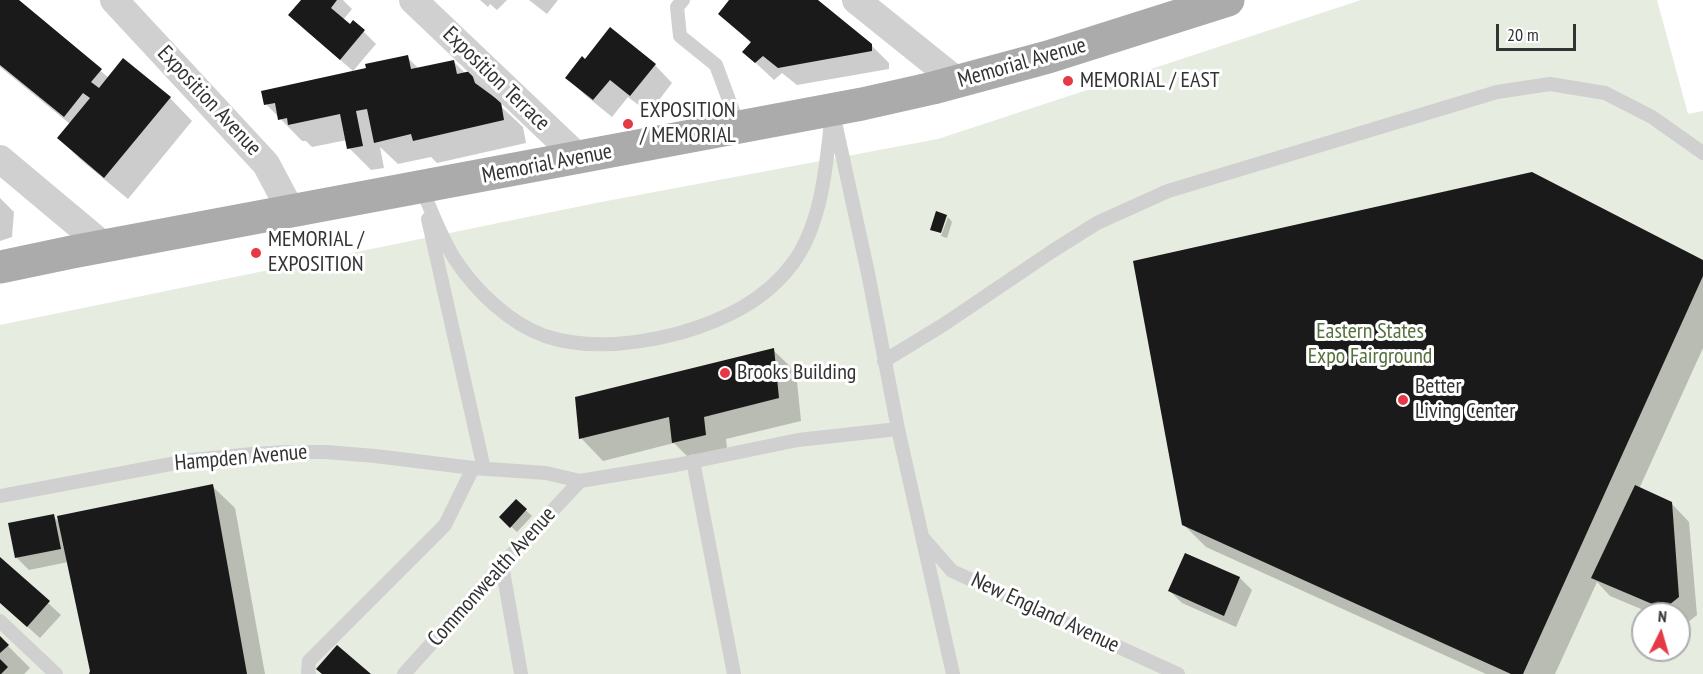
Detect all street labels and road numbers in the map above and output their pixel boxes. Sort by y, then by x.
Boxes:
street label: Exposition Terrace [437,21,555,137]
street label: Memorial Avenue [955,32,1089,94]
street label: Exposition Avenue [152,41,266,161]
street label: Memorial Avenue [480,138,614,190]
street label: Hampden Avenue [174,439,308,477]
street label: Commonwealth Avenue [422,502,562,652]
street label: New England Avenue [967,567,1123,659]

